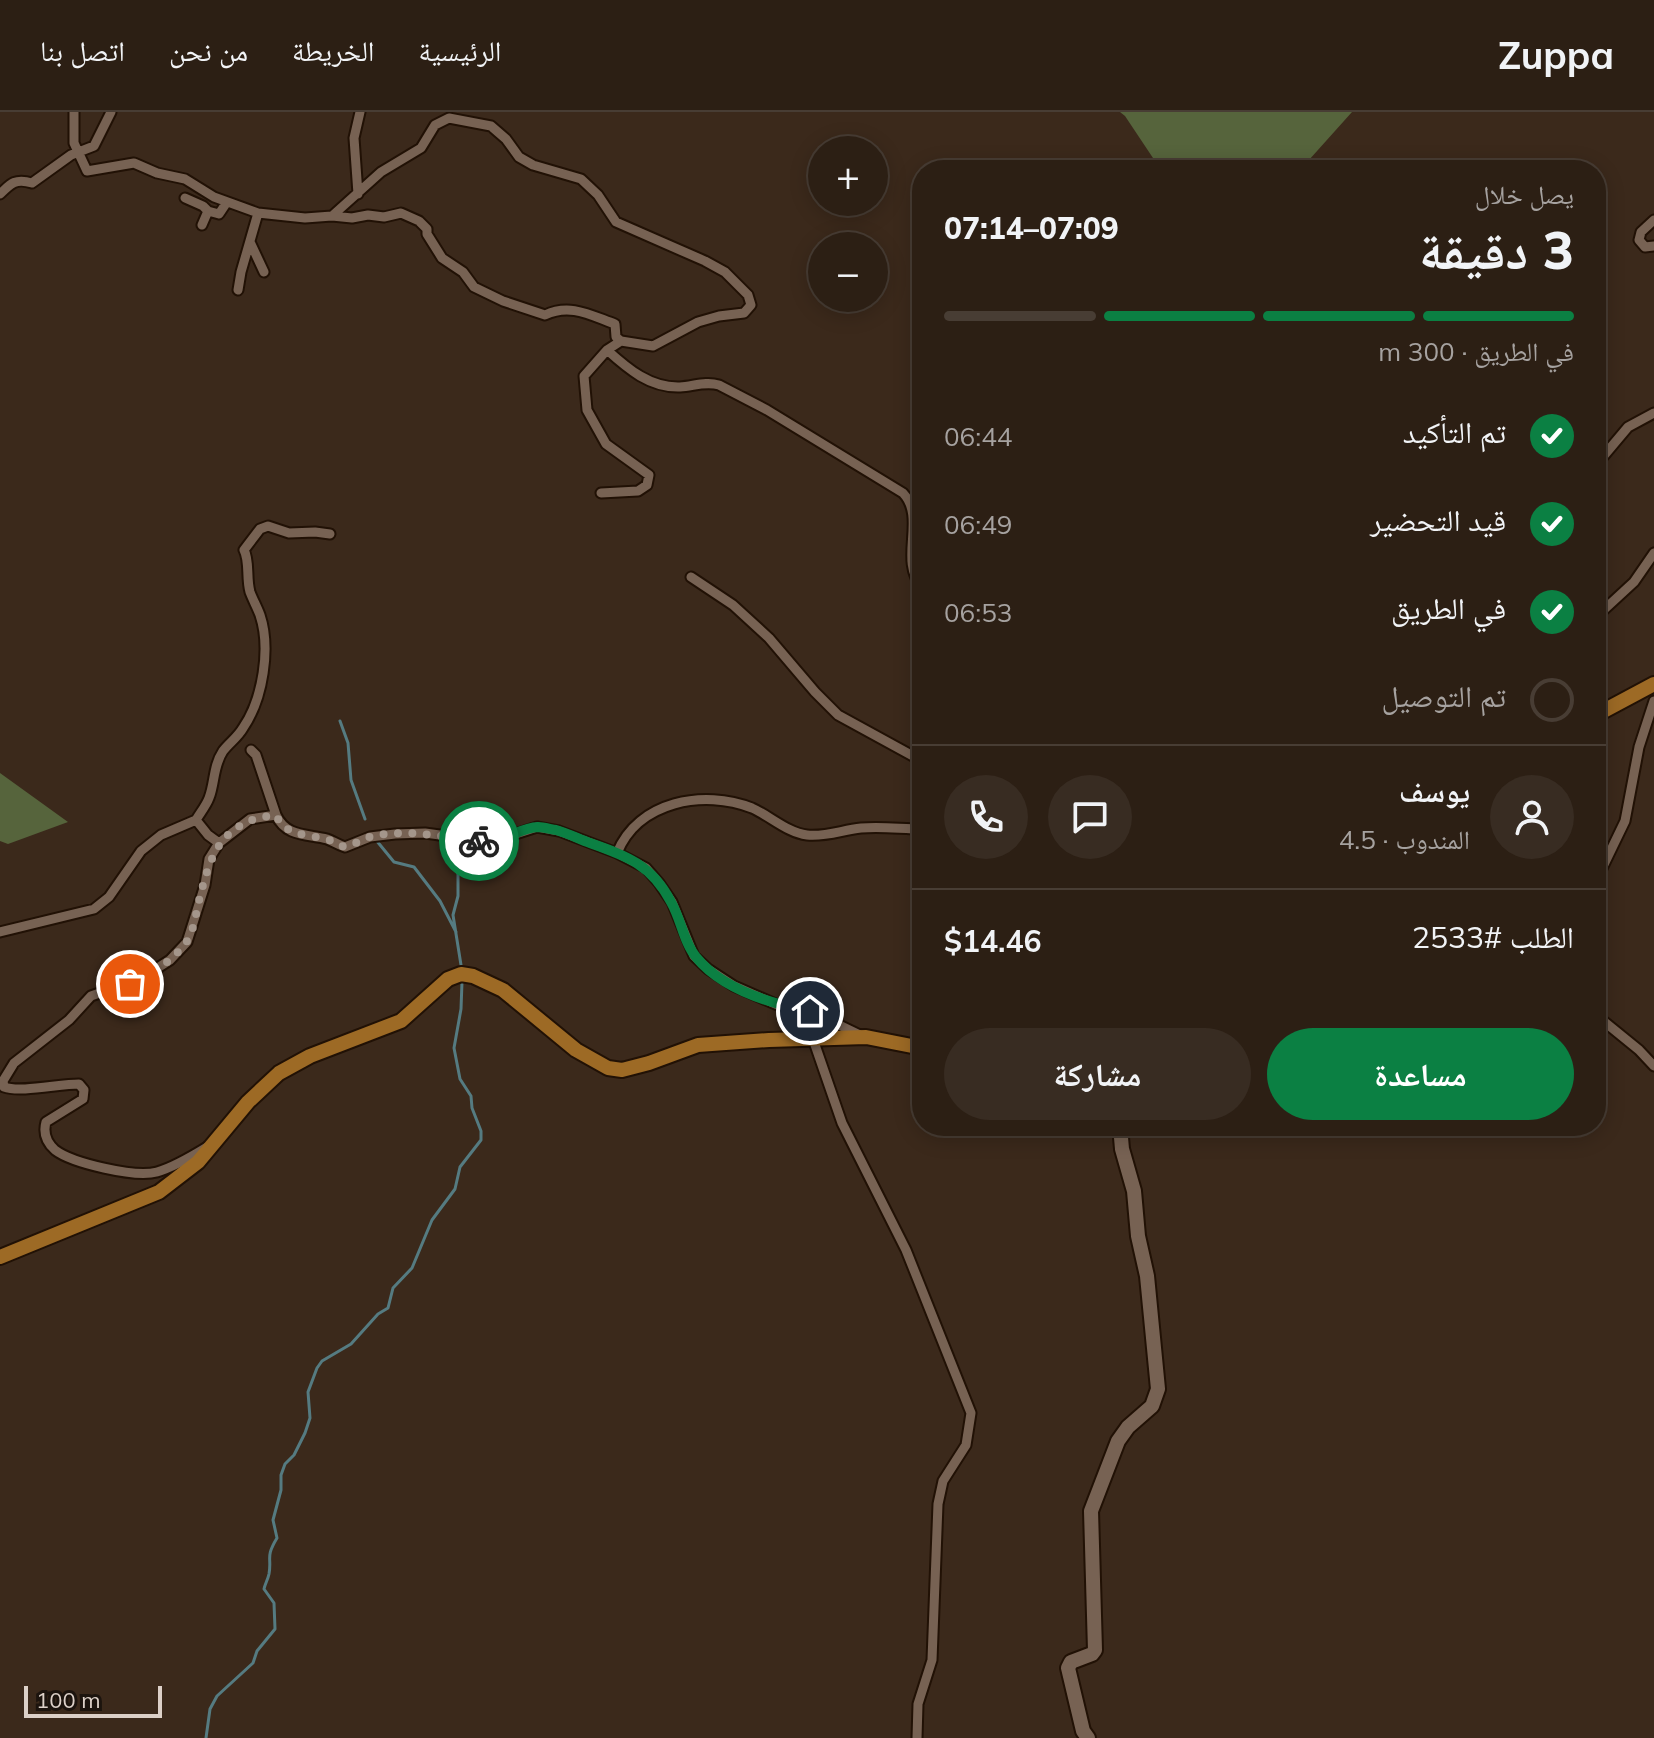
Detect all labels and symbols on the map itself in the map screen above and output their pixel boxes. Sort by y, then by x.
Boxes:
courier [439,801,519,881]
pin [96,950,164,1018]
pin [776,977,844,1045]
scale bar [24,1682,162,1718]

